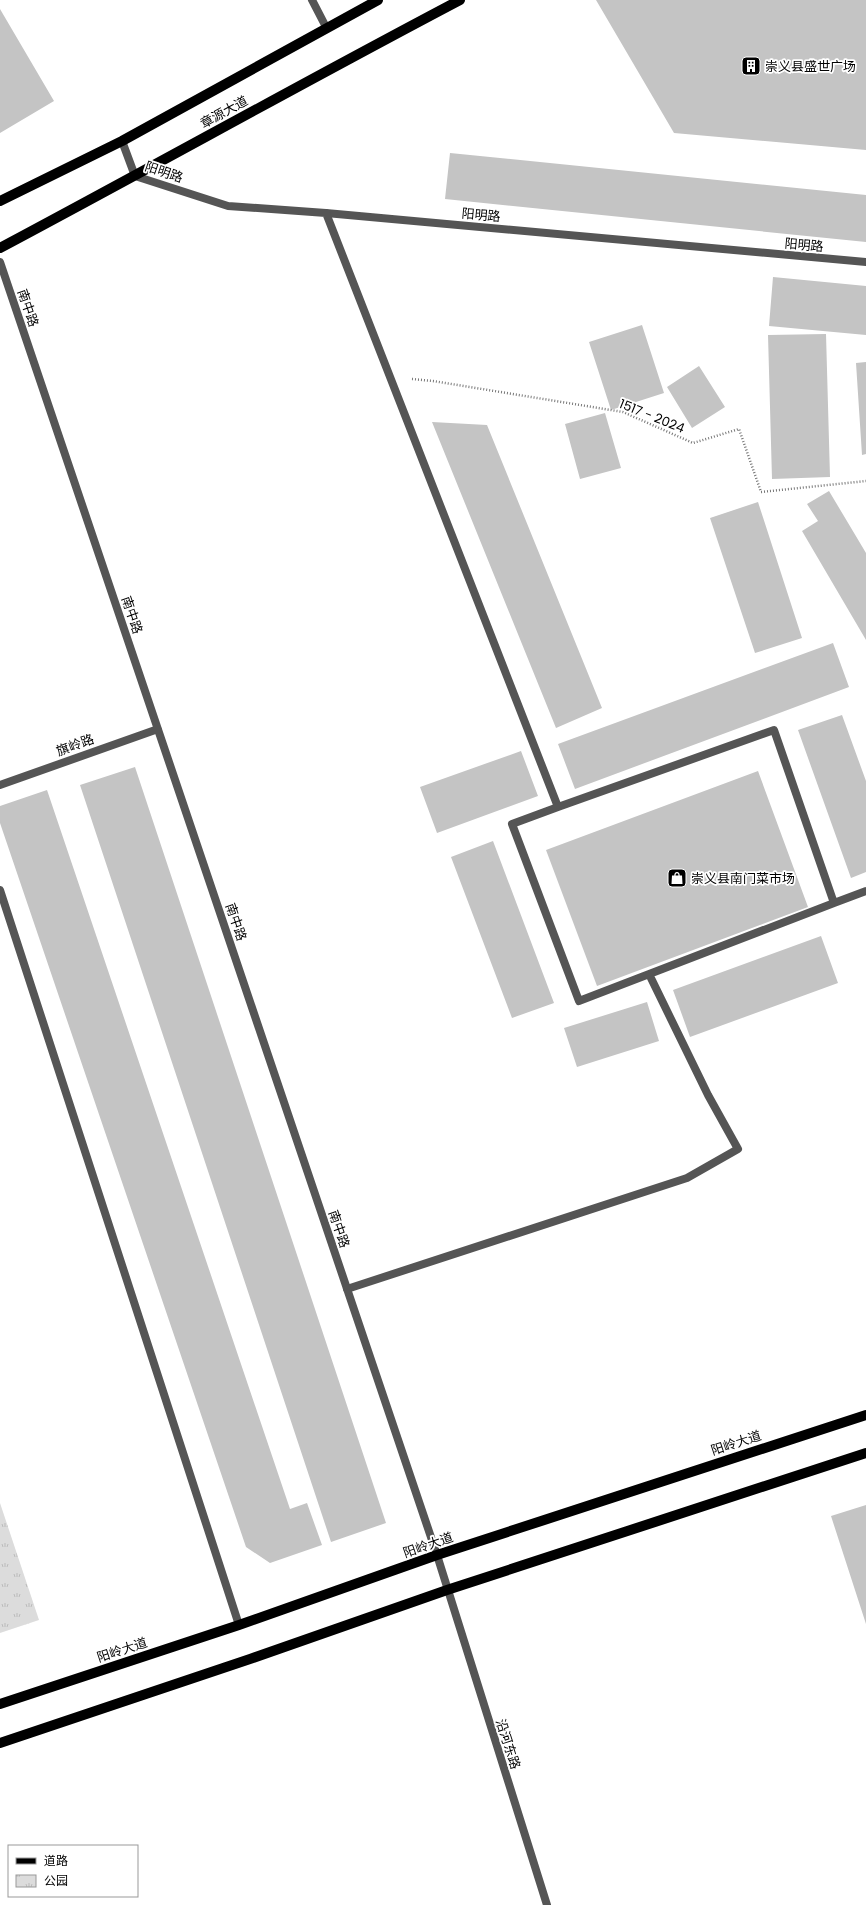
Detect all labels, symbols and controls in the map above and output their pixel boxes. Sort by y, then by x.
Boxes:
building icon: 崇义县盛世广场 [740,55,762,77]
place label: 崇义县盛世广场 [765,57,856,76]
street label: 章源大道 [197,91,251,133]
street label: 阳明路 [142,157,186,187]
street label: 阳明路 [461,204,501,226]
street label: 阳明路 [784,234,824,256]
street label: 南中路 [13,286,43,330]
street label: 1517 - 2024 [616,394,688,438]
street label: 南中路 [117,593,147,637]
street label: 旗岭路 [53,729,97,761]
shop icon: 崇义县南门菜市场 [666,867,688,889]
place label: 崇义县南门菜市场 [691,869,795,888]
street label: 南中路 [221,900,251,944]
street label: 南中路 [324,1207,354,1251]
street label: 阳岭大道 [708,1426,764,1460]
street label: 阳岭大道 [400,1528,456,1562]
street label: 阳岭大道 [94,1633,150,1667]
street label: 沿河东路 [491,1716,525,1772]
legend [8,1845,138,1897]
text: 道路 [44,1852,68,1869]
text: 公园 [44,1872,68,1889]

